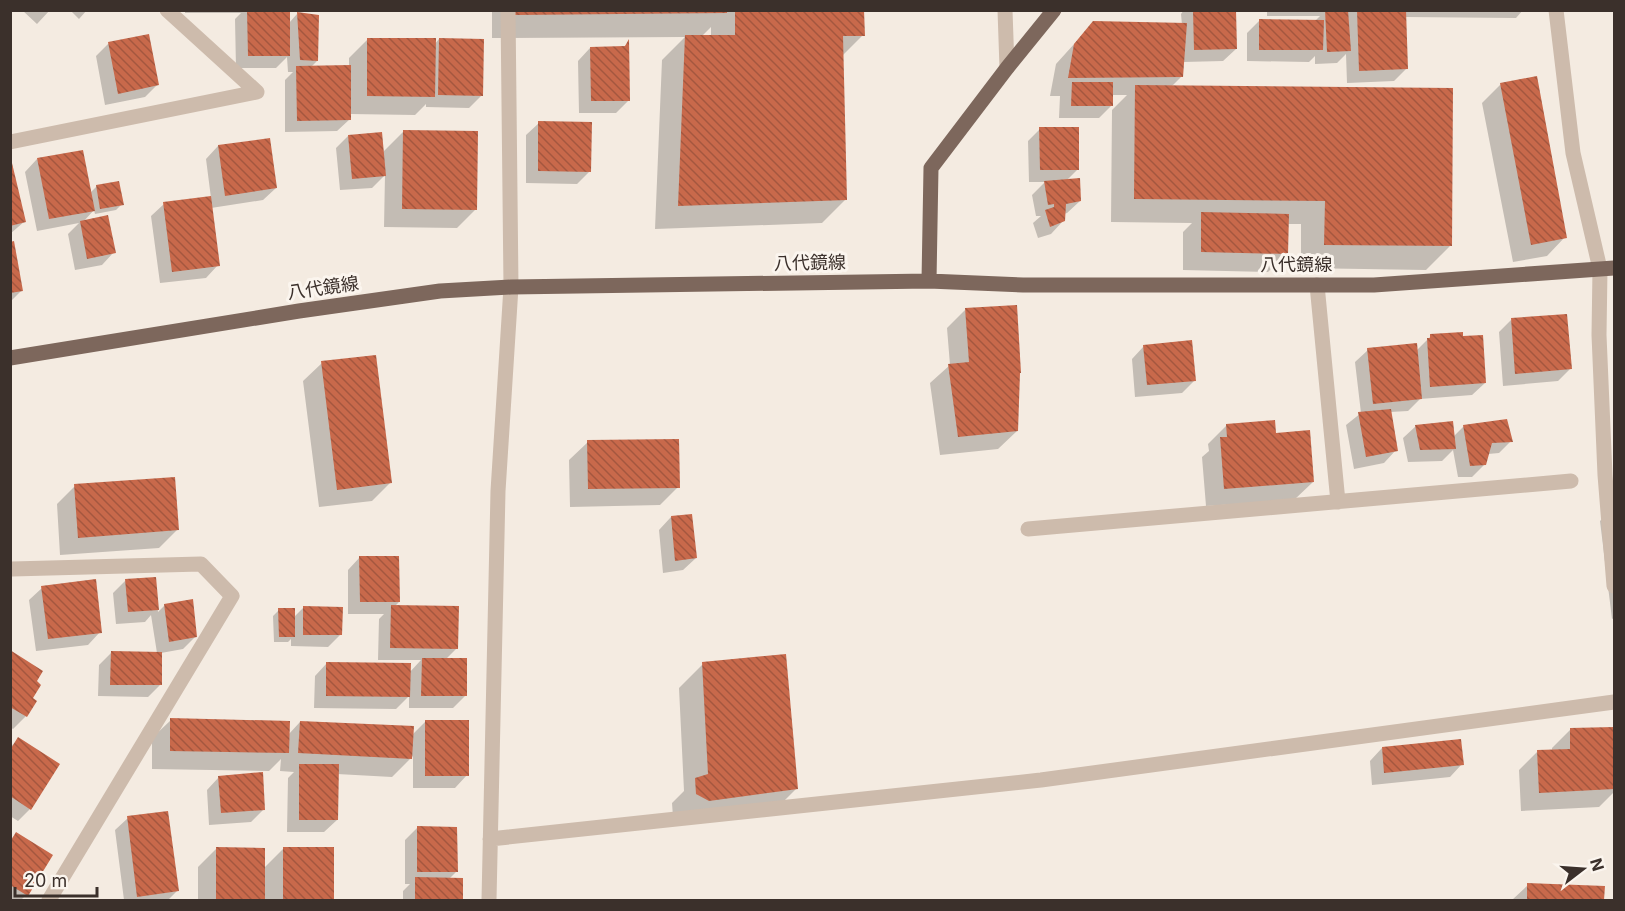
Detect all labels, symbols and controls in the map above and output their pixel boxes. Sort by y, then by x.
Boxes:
street label: 八代鏡線 [774,251,846,274]
street label: 八代鏡線 [1260,254,1332,275]
street label: 八代鏡線 [286,272,360,303]
north arrow [1553,839,1613,899]
text: N [1586,856,1609,873]
scale bar [15,860,98,898]
text: 20 m [24,870,67,891]

